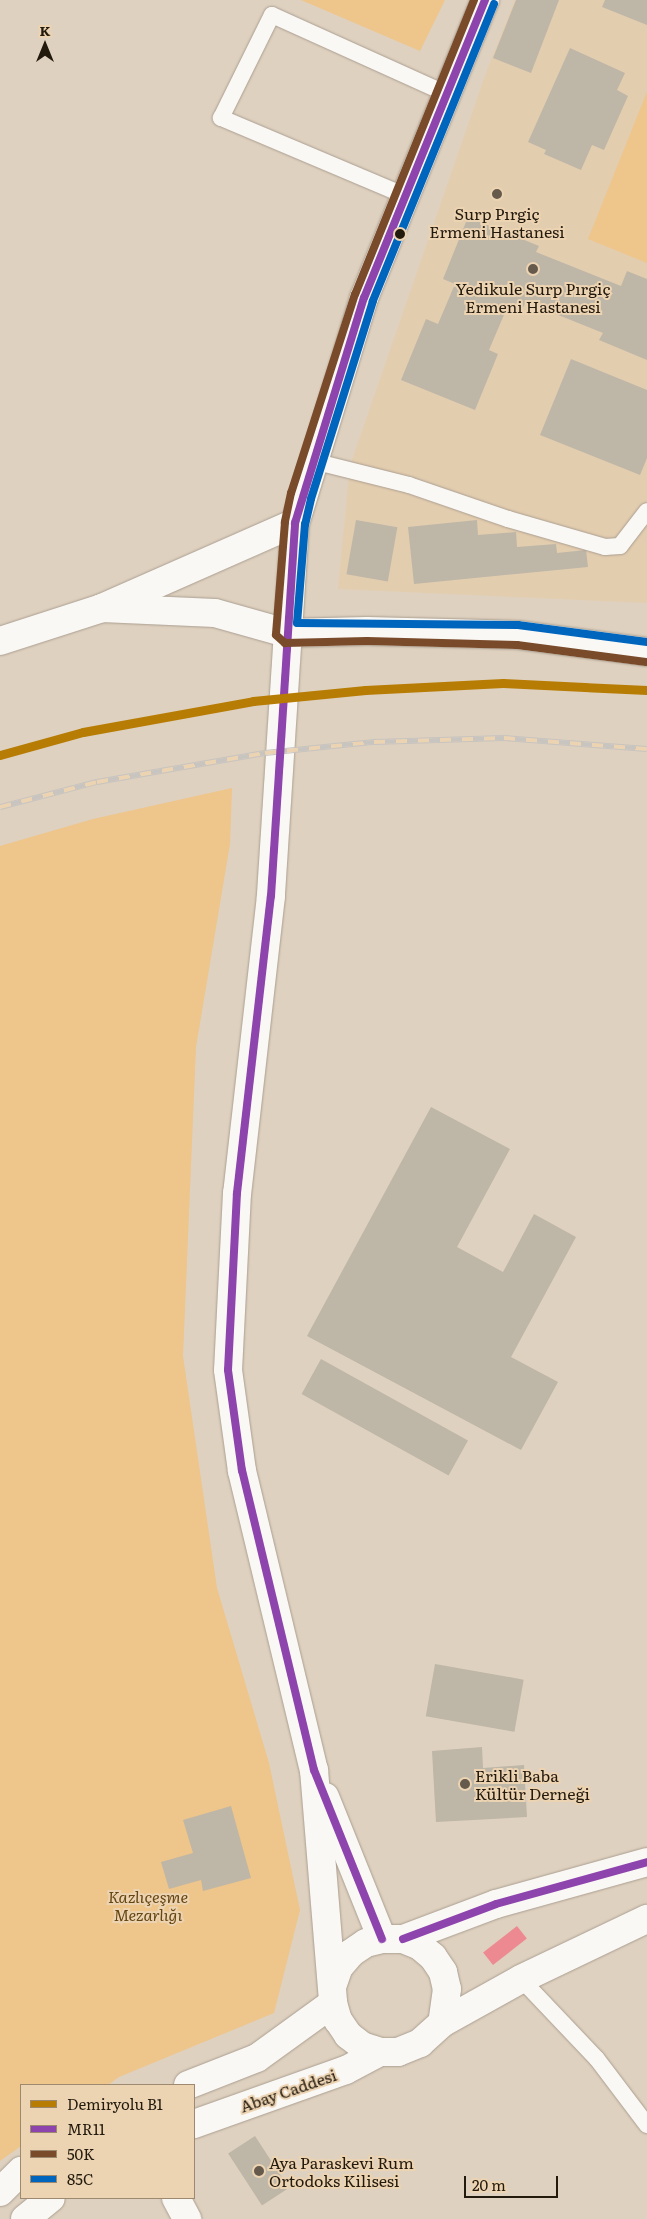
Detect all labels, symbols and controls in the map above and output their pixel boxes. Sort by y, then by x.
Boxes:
north arrow [20,20,70,70]
text: K [40,20,50,40]
marker: Surp Pırgiç Ermeni Hastanesi [490,187,504,201]
place label: Surp Pırgiç Ermeni Hastanesi [429,203,565,241]
unlabelled marker [395,229,405,239]
marker: Yedikule Surp Pırgiç Ermeni Hastanesi [526,262,540,276]
place label: Yedikule Surp Pırgiç Ermeni Hastanesi [456,278,610,316]
place label: Erikli Baba Kültür Derneği [475,1765,590,1803]
marker: Erikli Baba Kültür Derneği [459,1778,471,1790]
park label: Kazlıçeşme Mezarlığı [108,1886,188,1924]
street label: Abay Caddesi [237,2065,339,2115]
legend [20,2084,195,2199]
text: Demiryolu B1 [67,2092,163,2115]
text: MR11 [67,2117,105,2140]
text: 50K [67,2142,95,2165]
place label: Aya Paraskevi Rum Ortodoks Kilisesi [269,2152,414,2190]
marker: Aya Paraskevi Rum Ortodoks Kilisesi [253,2165,265,2177]
scale bar [467,2166,561,2198]
text: 85C [67,2167,93,2190]
text: 20 m [472,2173,506,2196]

